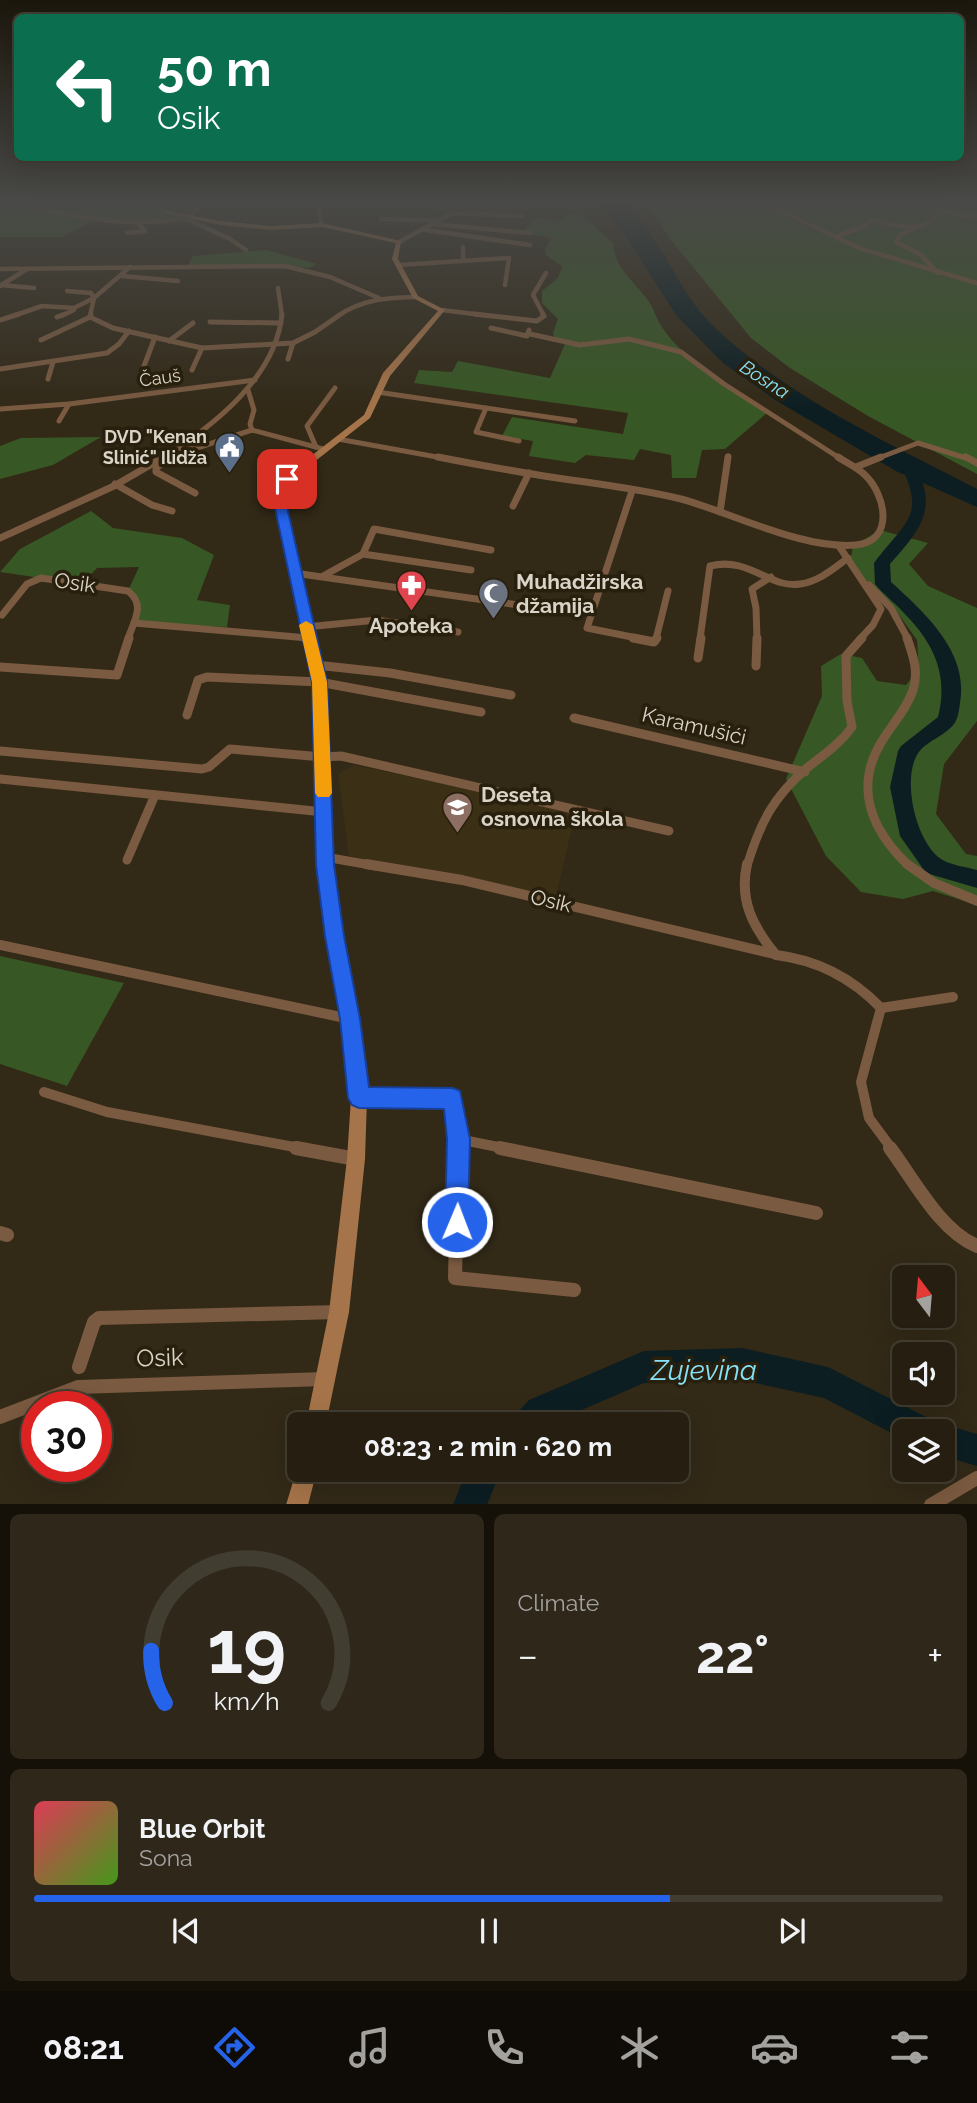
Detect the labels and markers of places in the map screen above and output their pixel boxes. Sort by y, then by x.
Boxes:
place label: DVD "Kenan Slinić" Ilidža [103,426,207,468]
public building icon: DVD "Kenan Slinić" Ilidža [213,430,247,474]
pin [257,449,317,509]
pharmacy icon: Apoteka [394,569,428,613]
place label: Muhadžirska džamija [516,569,643,618]
mosque icon: Muhadžirska džamija [476,577,510,621]
place label: Apoteka [369,613,453,638]
place label: Deseta osnovna škola [481,782,623,831]
school or university icon: Deseta osnovna škola [441,790,475,834]

